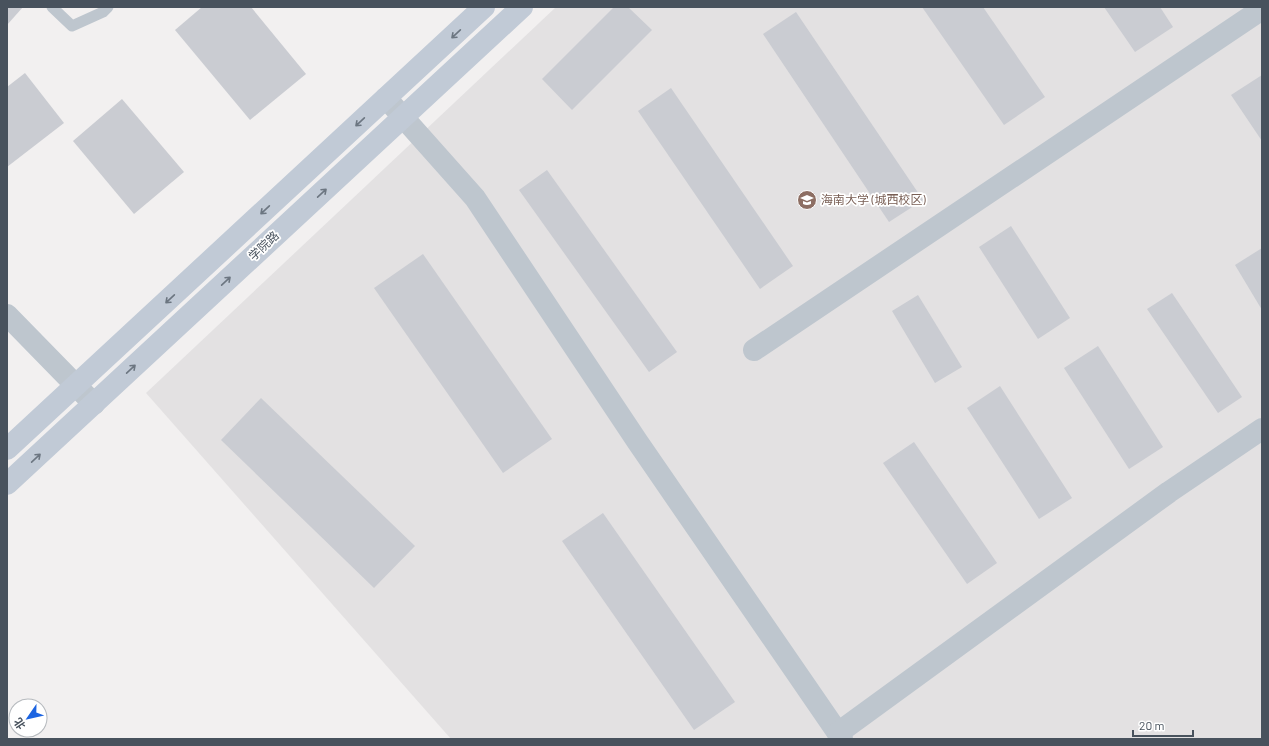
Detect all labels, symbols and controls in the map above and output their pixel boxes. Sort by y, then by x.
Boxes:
one-way arrow [450,29,461,38]
one-way arrow [355,117,365,127]
one-way arrow [317,188,327,197]
school or university icon: 海南大学 (城西校区) [796,189,818,211]
place label: 海南大学 (城西校区) [821,192,927,206]
one-way arrow [260,206,270,215]
street label: 学院路 [245,228,281,263]
one-way arrow [221,276,231,286]
one-way arrow [164,294,175,303]
one-way arrow [126,365,136,374]
one-way arrow [30,453,41,462]
north arrow [8,698,48,738]
scale bar [1133,712,1193,738]
text: 北 [11,716,28,732]
text: 20 m [1139,718,1165,732]

